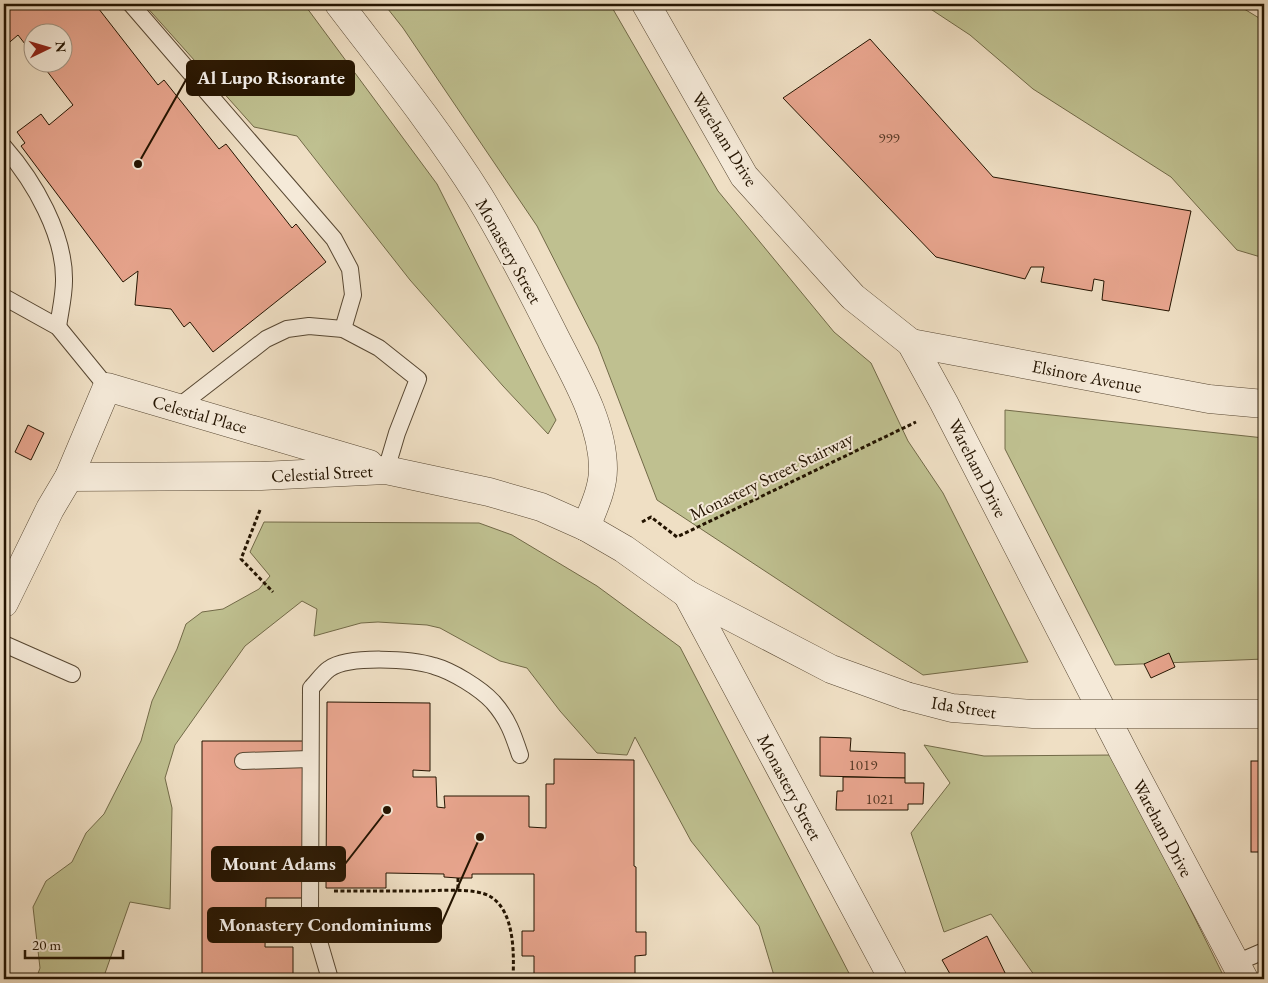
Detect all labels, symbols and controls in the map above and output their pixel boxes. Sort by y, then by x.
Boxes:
north arrow [22,22,72,72]
text: N [51,40,70,54]
callout: Al Lupo Risorante [187,61,354,95]
text: Al Lupo Risorante [196,65,345,90]
street label: Wareham Drive [687,87,763,191]
house number: 999 [878,128,900,147]
street label: Monastery Street [471,194,548,308]
street label: Elsinore Avenue [1030,354,1144,398]
street label: Celestial Place [150,390,250,438]
street label: Wareham Drive [943,415,1013,521]
street label: Monastery Street Stairway [685,426,857,526]
street label: Celestial Street [271,459,374,487]
street label: Ida Street [930,691,999,724]
street label: Monastery Street [752,730,828,844]
house number: 1019 [849,755,877,774]
street label: Wareham Drive [1128,775,1198,881]
house number: 1021 [866,789,894,808]
callout: Mount Adams [212,847,345,881]
text: Mount Adams [222,851,336,876]
callout: Monastery Condominiums [208,908,441,942]
text: Monastery Condominiums [219,912,431,937]
scale bar [25,928,122,960]
text: 20 m [32,935,61,954]

